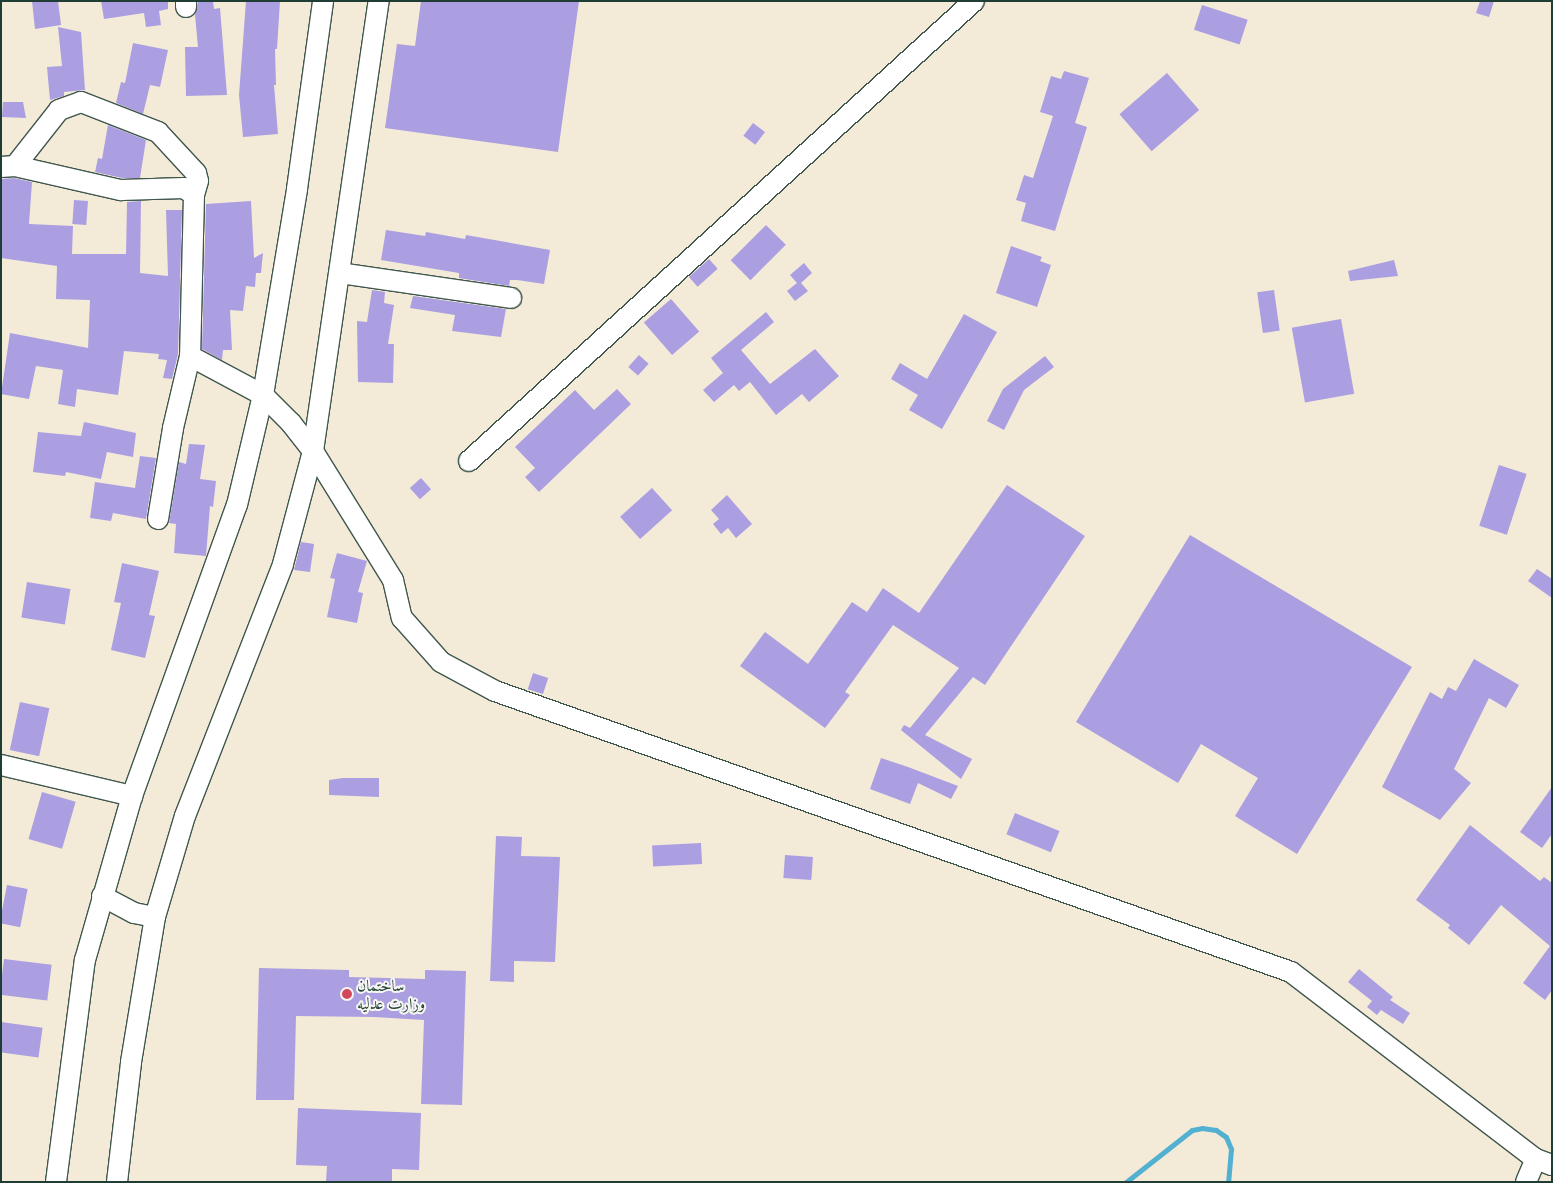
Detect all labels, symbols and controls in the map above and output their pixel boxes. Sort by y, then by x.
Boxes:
place label: ساختمان وزارت عدلیه [357,975,425,1013]
marker: ساختمان وزارت عدلیه [341,988,353,1000]

